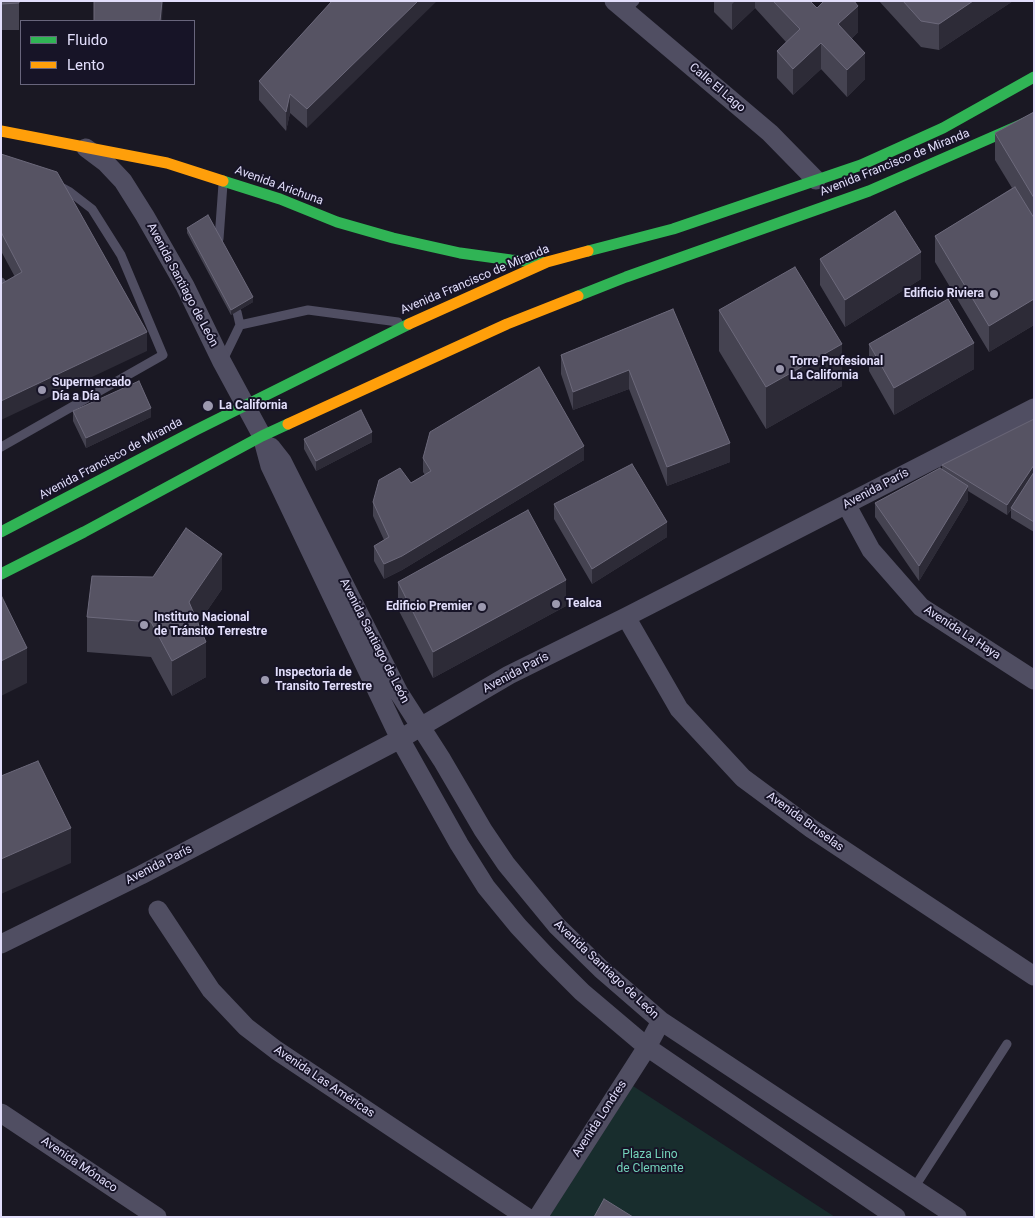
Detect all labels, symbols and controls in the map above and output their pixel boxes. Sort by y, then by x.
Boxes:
legend [20,20,195,85]
text: Fluido [67,31,108,49]
text: Lento [67,56,105,74]
street label: Calle El Lago [686,60,748,116]
street label: Avenida Francisco de Miranda [818,126,972,200]
street label: Avenida Arichuna [233,163,325,209]
street label: Avenida Santiago de León [143,221,221,349]
street label: Avenida Francisco de Miranda [398,242,552,318]
place label: Edificio Riviera [904,287,984,301]
marker: Edificio Riviera [988,288,1000,300]
place label: Torre Profesional La California [790,355,883,383]
marker: Torre Profesional La California [774,363,786,375]
place label: Supermercado Día a Día [52,376,131,404]
marker: Supermercado Día a Día [36,384,48,396]
marker: La California [201,399,215,413]
place label: La California [219,399,287,413]
street label: Avenida Francisco de Miranda [37,415,185,503]
street label: Avenida París [841,466,911,512]
street label: Avenida Santiago de León [336,576,412,706]
place label: Tealca [566,597,602,611]
marker: Tealca [550,598,562,610]
place label: Edificio Premier [386,600,472,614]
marker: Edificio Premier [476,601,488,613]
street label: Avenida La Haya [921,603,1003,663]
place label: Instituto Nacional de Tránsito Terrestre [154,611,267,639]
marker: Instituto Nacional de Tránsito Terrestre [138,619,150,631]
street label: Avenida París [481,650,551,696]
place label: Inspectoria de Transito Terrestre [275,666,372,694]
marker: Inspectoria de Transito Terrestre [259,674,271,686]
street label: Avenida Bruselas [764,789,846,855]
street label: Avenida París [123,842,195,888]
street label: Avenida Santiago de León [551,918,661,1022]
street label: Avenida Las Américas [271,1043,377,1121]
street label: Avenida Londres [570,1078,630,1160]
street label: Avenida Mónaco [38,1134,120,1196]
park label: Plaza Lino de Clemente [616,1148,684,1176]

